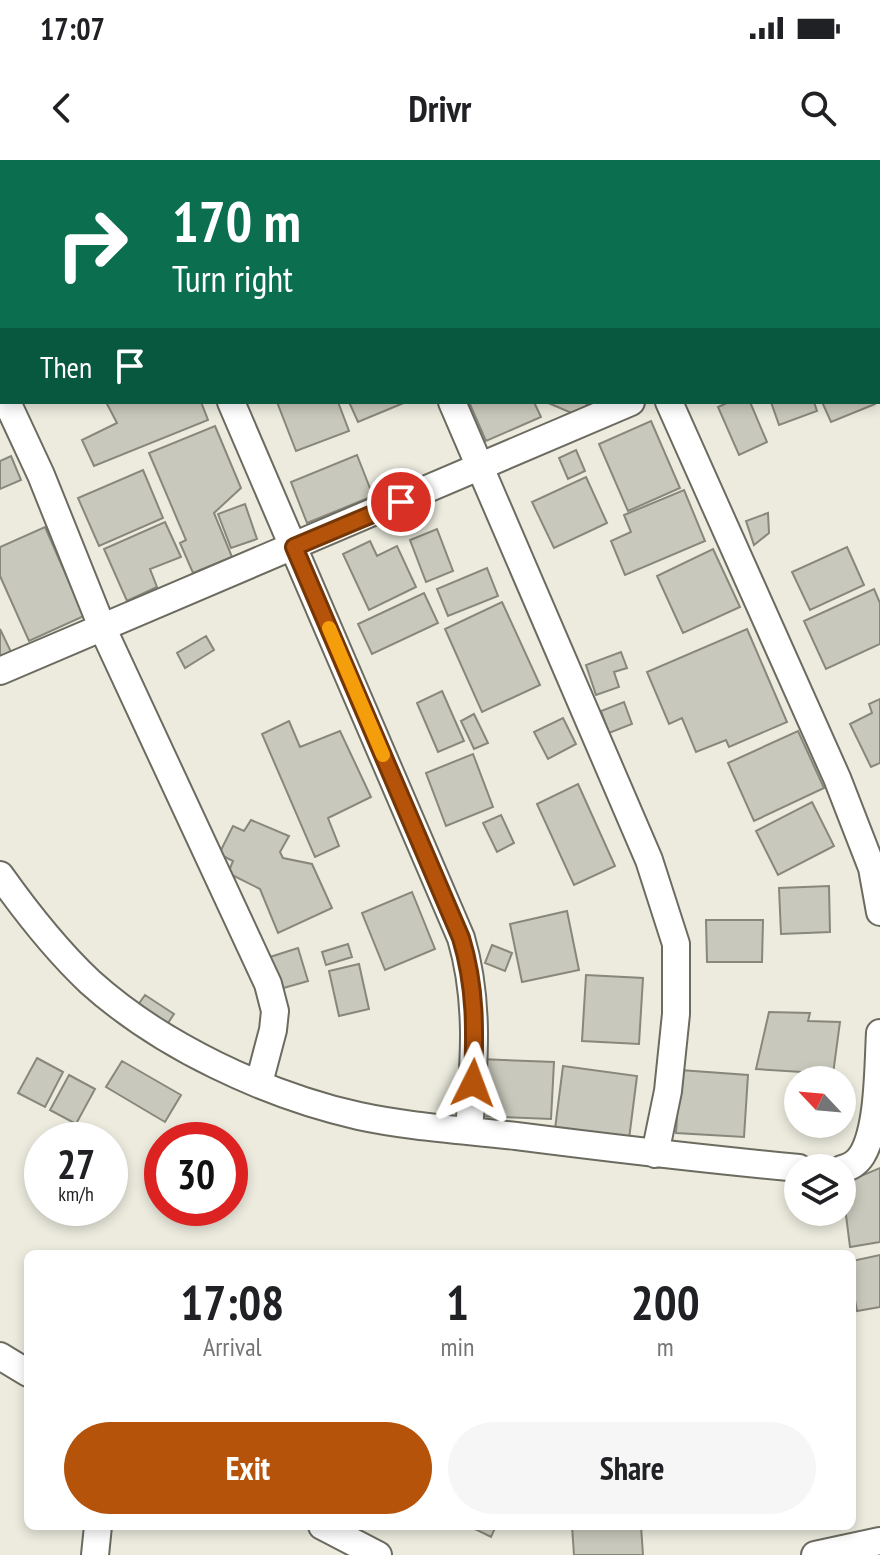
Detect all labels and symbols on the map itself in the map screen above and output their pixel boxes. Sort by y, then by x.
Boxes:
pin [367,468,435,536]
position arrow [431,1041,515,1125]
north arrow [784,1066,856,1138]
speed limit sign: 30 [144,1122,248,1226]

